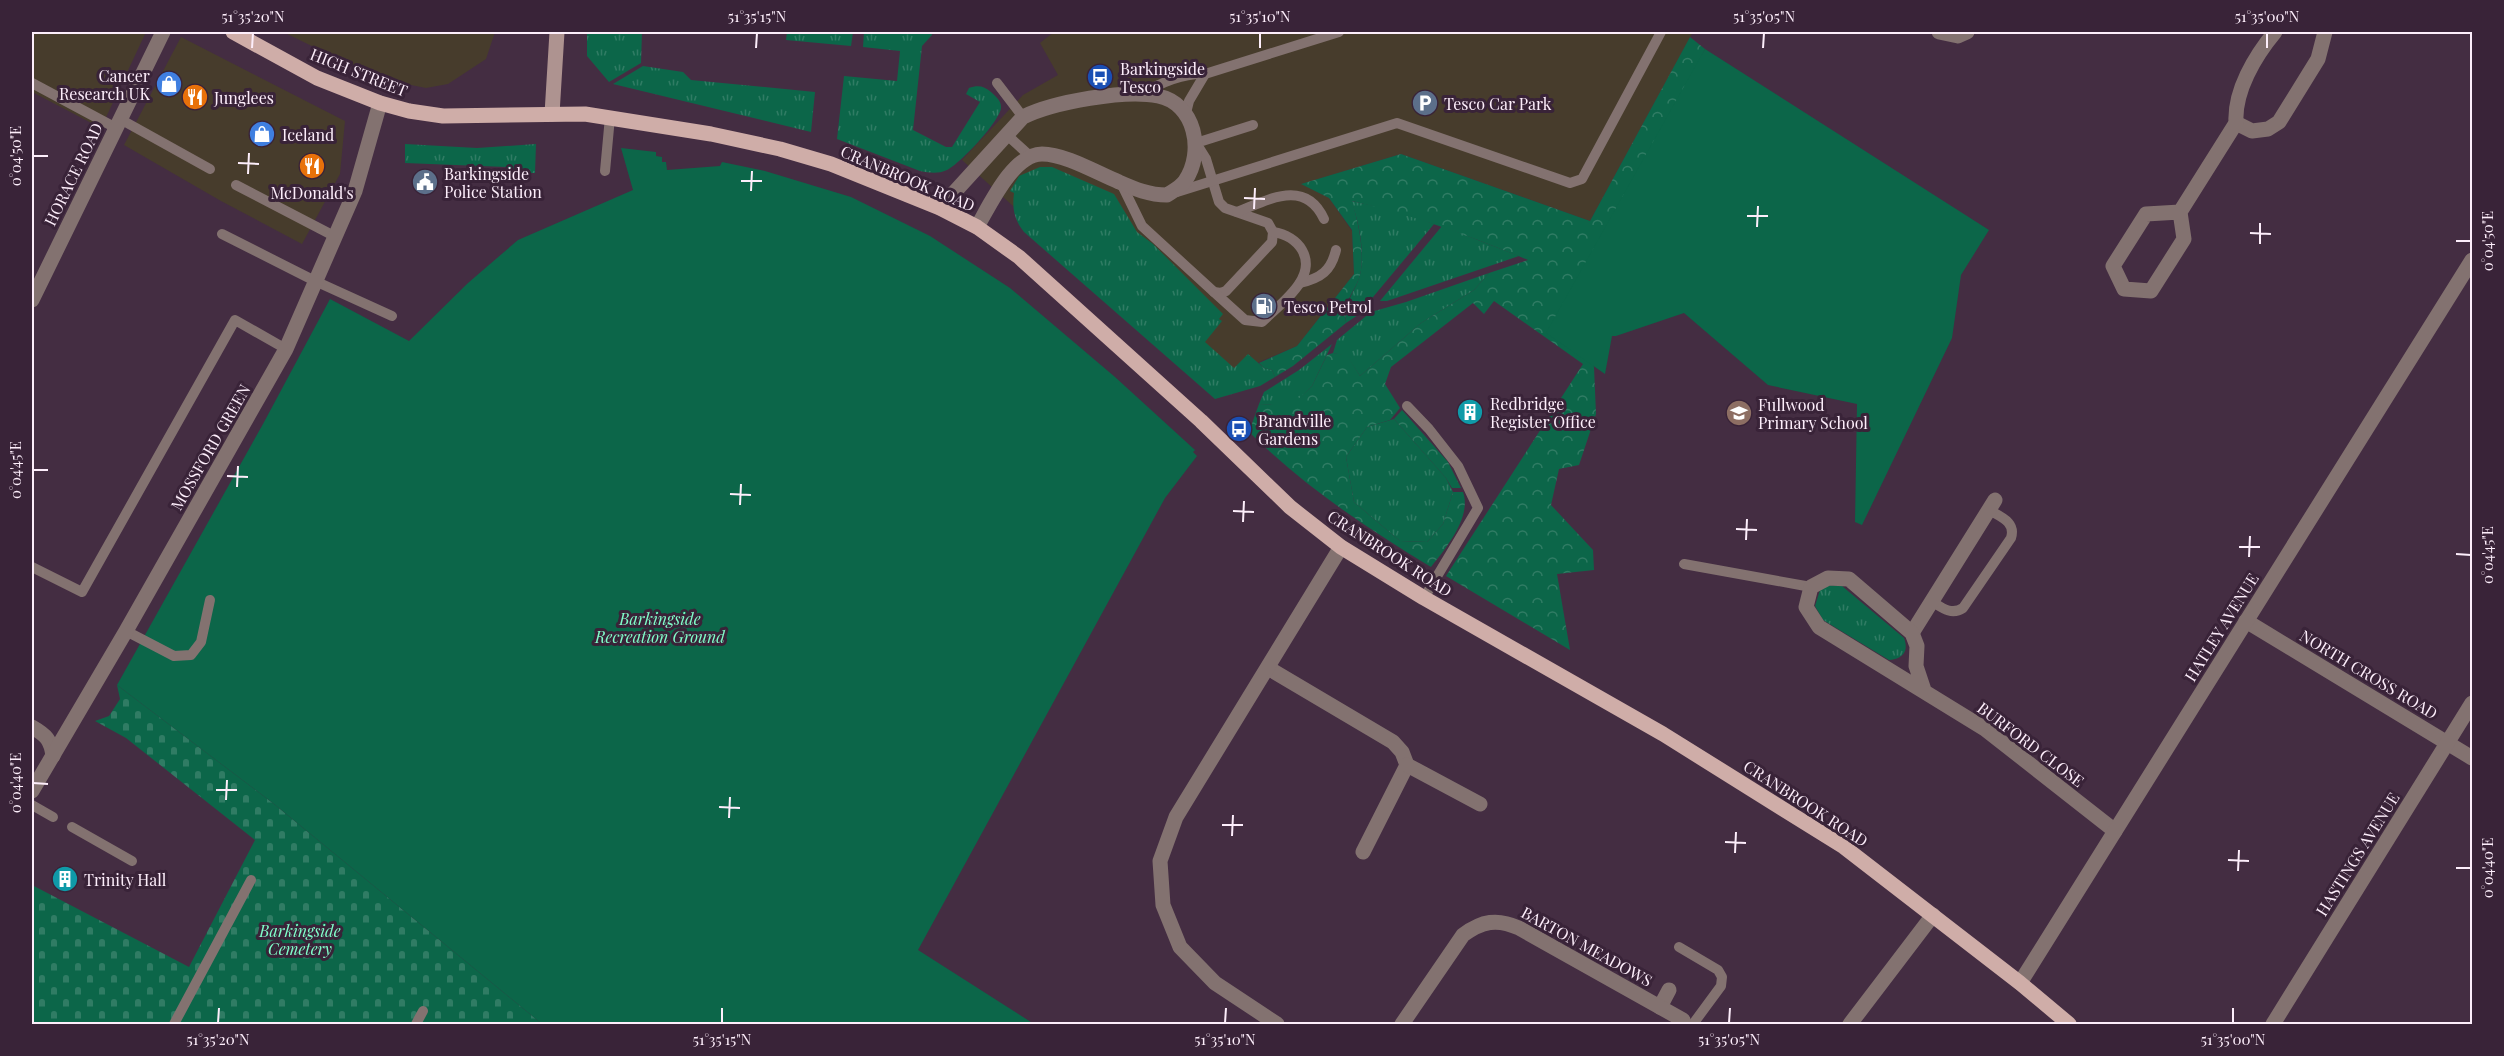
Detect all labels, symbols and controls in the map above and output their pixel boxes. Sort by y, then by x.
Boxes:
text: 51°35'20"N [221,6,285,26]
text: 51°35'15"N [728,6,787,26]
text: 51°35'10"N [1229,6,1291,26]
text: 51°35'05"N [1733,6,1795,26]
text: 51°35'00"N [2235,6,2300,26]
street label: HIGH STREET [307,43,411,101]
place label: Barkingside Tesco [1120,58,1205,97]
bus stop icon: Barkingside Tesco [1085,62,1115,92]
place label: Cancer Research UK [59,65,151,104]
shop icon: Cancer Research UK [154,69,184,99]
restaurant icon: Junglees [180,82,210,112]
place label: Junglees [213,87,274,108]
parking icon: Tesco Car Park [1410,88,1440,118]
place label: Tesco Car Park [1444,93,1552,114]
street label: HORACE ROAD [39,119,107,229]
shop icon: Iceland [247,119,277,149]
place label: Iceland [282,124,334,145]
text: 0°04'50"E [5,126,25,186]
street label: CRANBROOK ROAD [838,140,978,216]
restaurant icon: McDonald's [297,151,327,181]
place label: Barkingside Police Station [444,163,542,202]
public building icon: Barkingside Police Station [410,167,440,197]
place label: McDonald's [270,182,354,203]
text: 0°04'50"E [2477,211,2497,271]
fuel station icon: Tesco Petrol [1249,291,1279,321]
place label: Tesco Petrol [1284,296,1372,317]
street label: MOSSFORD GREEN [165,380,255,514]
place label: Redbridge Register Office [1490,393,1596,432]
place label: Fullwood Primary School [1758,394,1868,433]
building icon: Redbridge Register Office [1455,397,1485,427]
school or university icon: Fullwood Primary School [1724,398,1754,428]
place label: Brandville Gardens [1258,410,1331,449]
bus stop icon: Brandville Gardens [1224,414,1254,444]
text: 0°04'45"E [5,441,25,499]
street label: CRANBROOK ROAD [1324,505,1456,601]
text: 0°04'45"E [2477,526,2497,584]
street label: HATLEY AVENUE [2179,569,2263,685]
park label: Barkingside Recreation Ground [594,608,726,647]
street label: NORTH CROSS ROAD [2296,625,2442,723]
street label: BURFORD CLOSE [1973,697,2089,791]
text: 0°04'40"E [5,753,25,813]
street label: CRANBROOK ROAD [1740,755,1872,851]
street label: HASTINGS AVENUE [2311,788,2403,920]
text: 0°04'40"E [2477,838,2497,898]
building icon: Trinity Hall [50,864,80,894]
place label: Trinity Hall [84,869,167,890]
street label: BARTON MEADOWS [1518,901,1656,991]
park label: Barkingside Cemetery [258,920,341,959]
text: 51°35'20"N [186,1029,250,1049]
text: 51°35'15"N [693,1029,752,1049]
text: 51°35'10"N [1194,1029,1256,1049]
text: 51°35'05"N [1698,1029,1760,1049]
text: 51°35'00"N [2201,1029,2266,1049]

